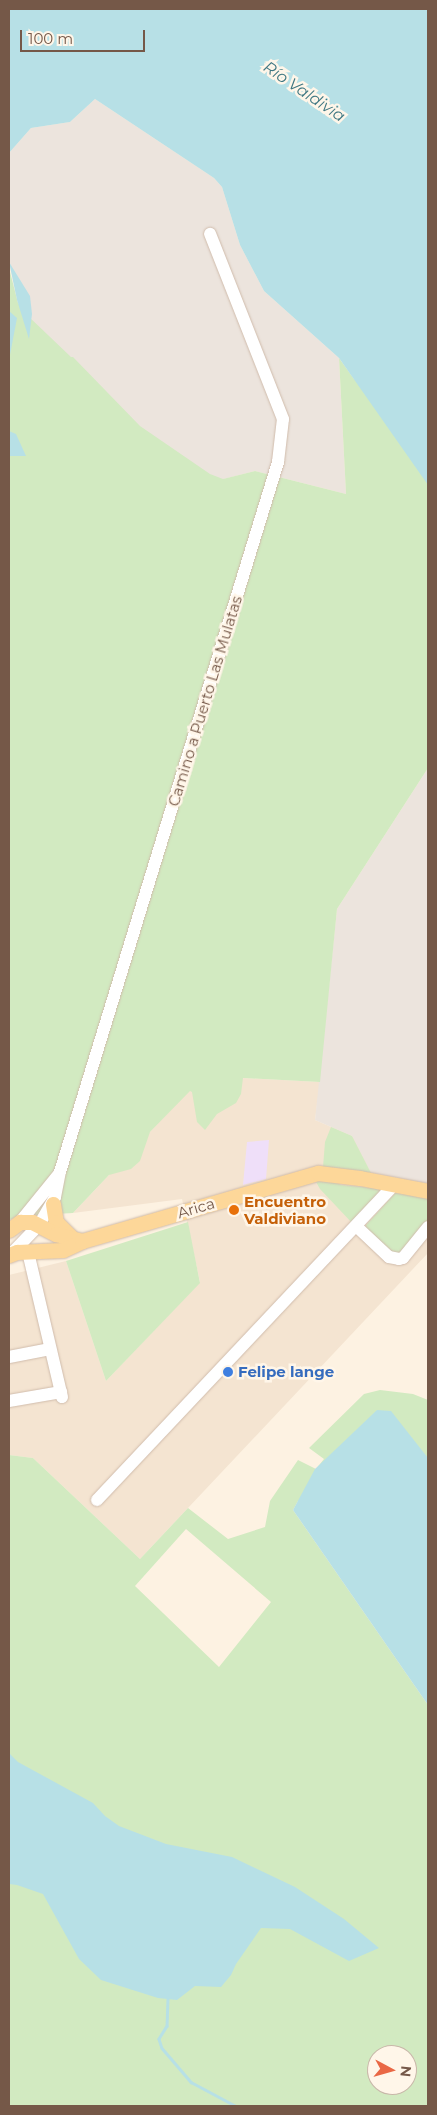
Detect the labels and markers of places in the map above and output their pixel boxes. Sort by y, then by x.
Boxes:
place label: Encuentro Valdiviano [244,1192,326,1227]
marker: Encuentro Valdiviano [228,1204,240,1216]
place label: Felipe lange [238,1363,334,1381]
marker: Felipe lange [222,1366,234,1378]

